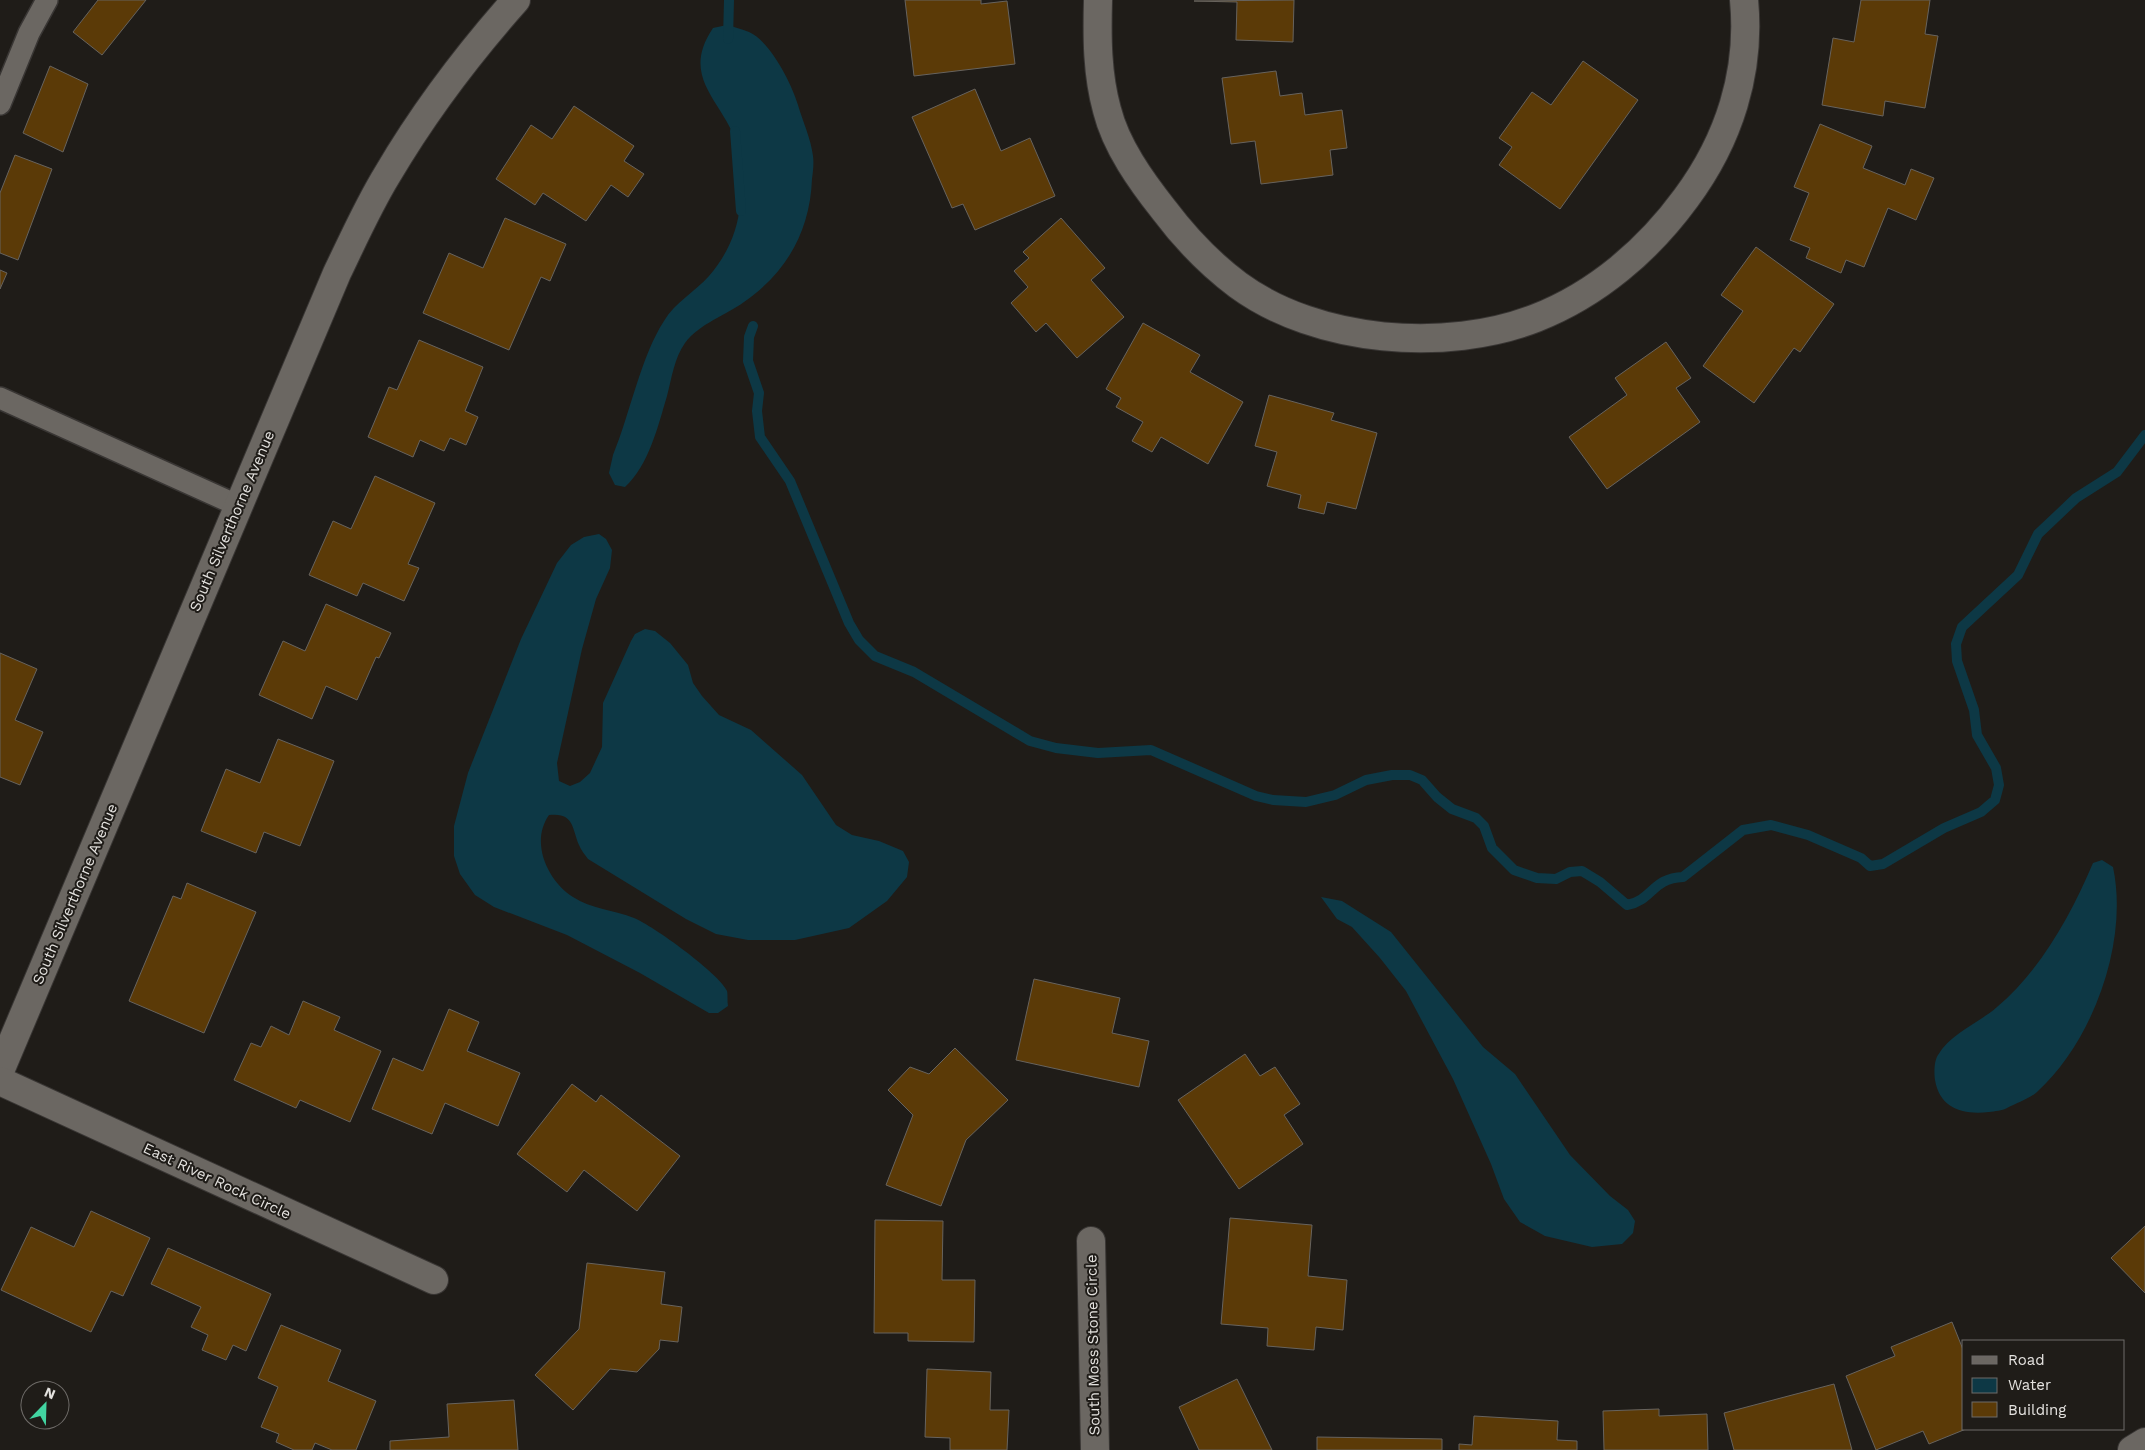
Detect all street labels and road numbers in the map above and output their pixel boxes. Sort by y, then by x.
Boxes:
street label: South Silverthorne Avenue [186,428,278,614]
street label: South Silverthorne Avenue [29,801,121,987]
street label: East River Rock Circle [140,1139,294,1223]
street label: South Moss Stone Circle [1082,1254,1104,1436]

